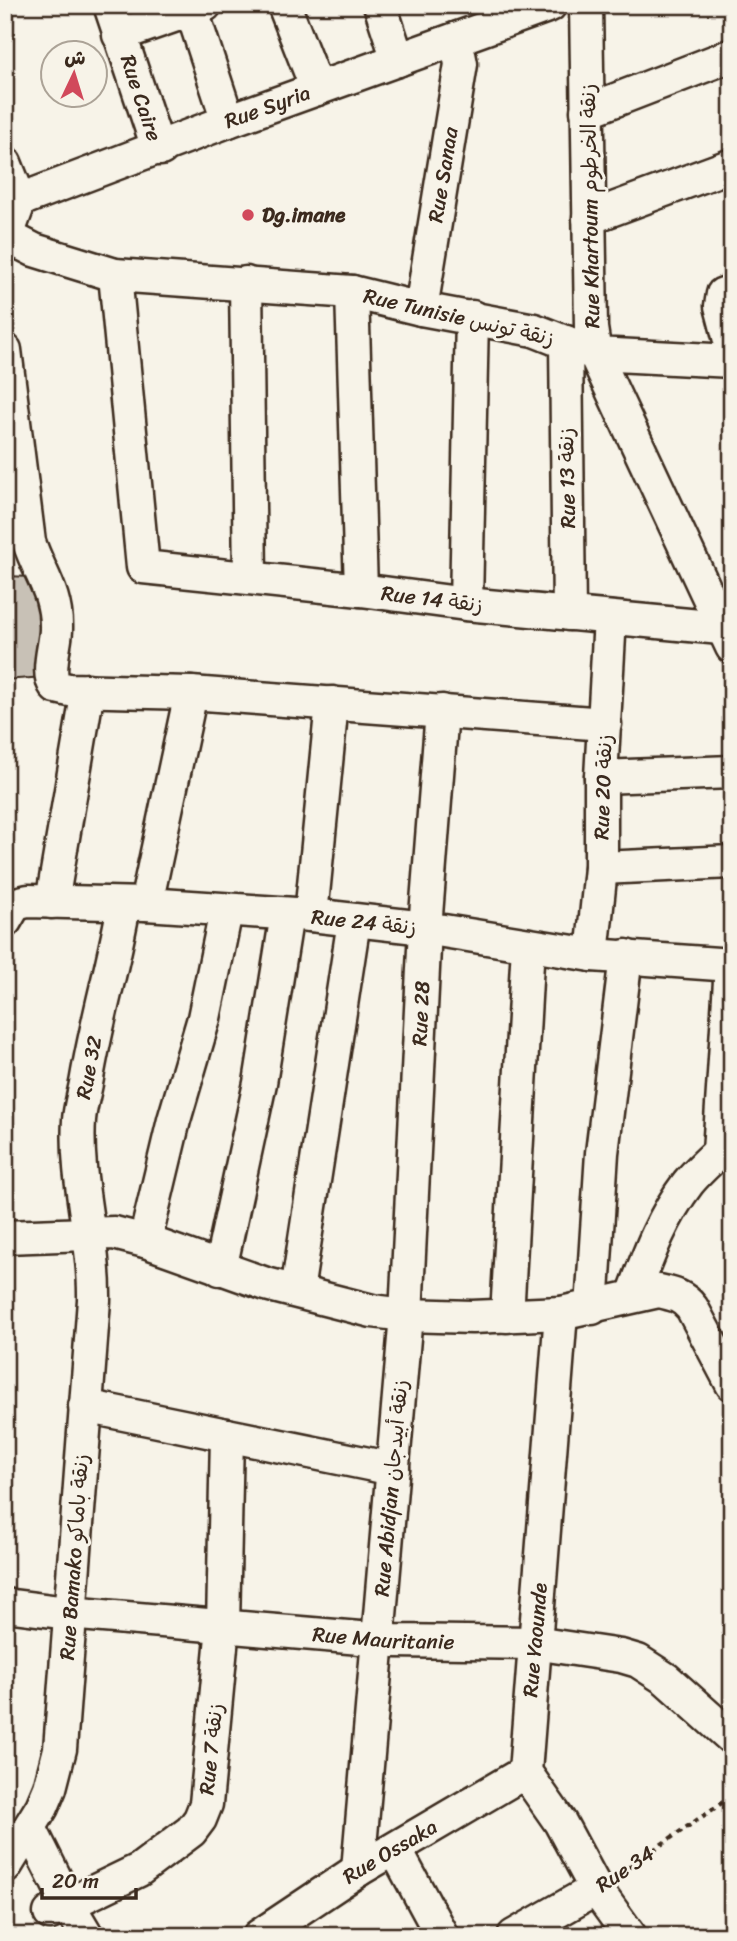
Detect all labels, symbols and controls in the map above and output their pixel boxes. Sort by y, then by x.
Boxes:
north arrow [38,38,108,108]
text: ش [64,40,87,75]
street label: Rue Caire [109,50,173,146]
street label: Rue Syria [219,74,316,140]
street label: Rue Khartoum زنقة الخرطوم [569,83,611,329]
street label: Rue Sanaa [416,124,470,225]
place label: Dg.imane [262,196,346,234]
marker: Dg.imane [240,207,256,223]
street label: Rue Tunisie زنقة تونس [360,277,558,357]
street label: Rue 13 زنقة [547,427,587,529]
street label: Rue 14 زنقة [379,574,485,624]
street label: Rue 20 زنقة [582,734,624,840]
street label: Rue 24 زنقة [310,898,418,946]
street label: Rue 28 [400,980,441,1047]
street label: Rue 32 [64,1032,114,1103]
street label: Rue Abidjan زنقة أبيدجان [363,1378,419,1598]
street label: Rue Bamako زنقة باماكو [48,1453,100,1661]
street label: Rue Yaounde [511,1581,559,1699]
street label: Rue Mauritanie [311,1615,455,1661]
street label: Rue 7 زنقة [187,1701,235,1797]
street label: Rue Ossaka [334,1808,445,1895]
street label: Rue 34 [587,1835,663,1903]
scale bar [42,1857,136,1901]
text: 20 m [52,1862,99,1900]

